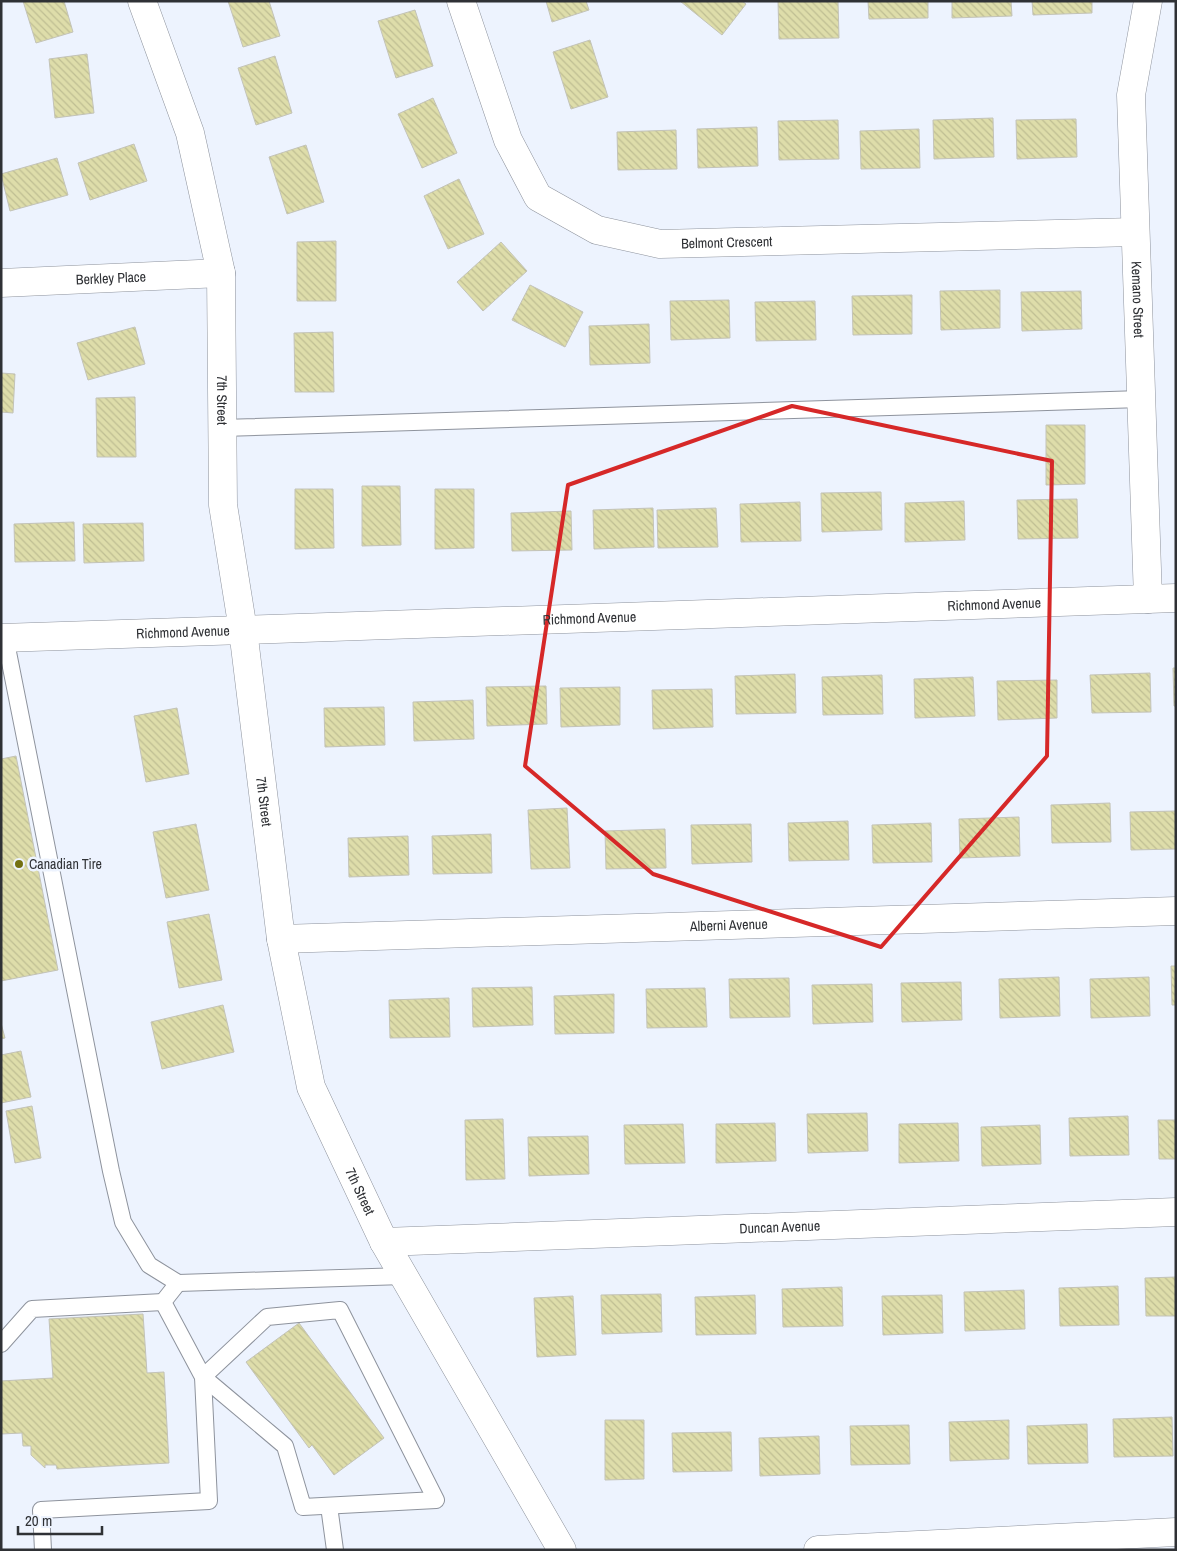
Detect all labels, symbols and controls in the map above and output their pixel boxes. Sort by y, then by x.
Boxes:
street label: Belmont Crescent [681,232,773,252]
street label: Kemano Street [1128,261,1148,338]
street label: Berkley Place [75,267,146,289]
street label: 7th Street [213,375,231,425]
street label: Richmond Avenue [947,594,1041,615]
street label: Richmond Avenue [542,608,636,629]
street label: Richmond Avenue [136,621,230,643]
street label: 7th Street [252,776,276,827]
place label: Canadian Tire [29,855,102,873]
marker: Canadian Tire [13,858,25,870]
street label: Alberni Avenue [689,915,768,935]
street label: 7th Street [341,1165,379,1218]
street label: Duncan Avenue [739,1216,821,1238]
scale bar [18,1504,101,1536]
text: 20 m [25,1510,52,1531]

